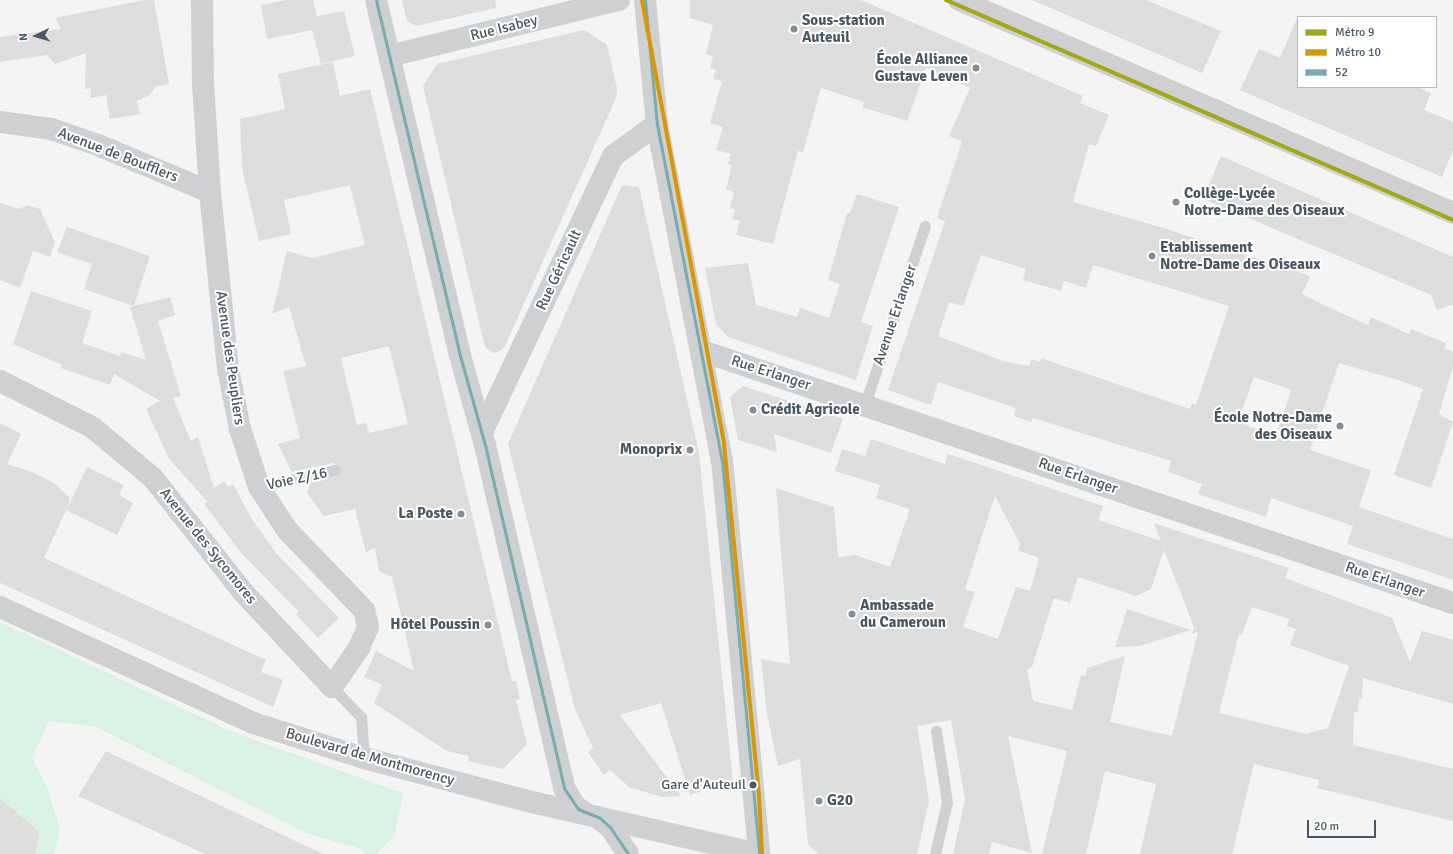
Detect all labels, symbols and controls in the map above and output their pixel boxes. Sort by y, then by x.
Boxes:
street label: Rue Isabey [469,11,539,45]
place label: Sous-station Auteuil [802,11,885,46]
north arrow [16,16,56,56]
legend [1297,16,1437,88]
marker: Sous-station Auteuil [789,24,799,34]
text: Métro 9 [1335,25,1374,40]
text: N [17,33,30,41]
text: Métro 10 [1335,45,1381,60]
place label: École Alliance Gustave Leven [875,50,968,85]
marker: École Alliance Gustave Leven [971,63,981,73]
text: 52 [1335,65,1348,80]
street label: Avenue de Boufflers [55,124,181,186]
place label: Collège-Lycée Notre-Dame des Oiseaux [1184,184,1344,219]
marker: Collège-Lycée Notre-Dame des Oiseaux [1171,197,1181,207]
street label: Rue Géricault [532,227,586,313]
place label: Etablissement Notre-Dame des Oiseaux [1160,238,1320,273]
marker: Etablissement Notre-Dame des Oiseaux [1147,251,1157,261]
street label: Avenue Erlanger [869,262,921,368]
street label: Avenue des Peupliers [212,290,248,426]
street label: Rue Erlanger [729,352,813,394]
place label: Crédit Agricole [761,401,860,419]
marker: Crédit Agricole [748,405,758,415]
place label: École Notre-Dame des Oiseaux [1214,408,1332,443]
marker: École Notre-Dame des Oiseaux [1335,421,1345,431]
place label: Monoprix [620,441,682,459]
marker: Monoprix [685,445,695,455]
street label: Rue Erlanger [1036,454,1120,498]
street label: Voie Z/16 [265,464,329,494]
street label: Avenue des Sycomores [156,484,260,608]
place label: La Poste [398,505,453,523]
marker: La Poste [456,509,466,519]
street label: Rue Erlanger [1343,558,1427,602]
place label: Ambassade du Cameroun [860,596,946,631]
marker: Ambassade du Cameroun [847,609,857,619]
place label: Hôtel Poussin [390,616,480,634]
marker: Hôtel Poussin [483,620,493,630]
street label: Boulevard de Montmorency [284,724,456,790]
place label: Gare d'Auteuil [661,777,746,793]
marker: Gare d'Auteuil [748,780,758,790]
place label: G20 [827,792,853,810]
marker: G20 [814,796,824,806]
scale bar [1309,812,1378,838]
text: 20 m [1314,819,1339,834]

